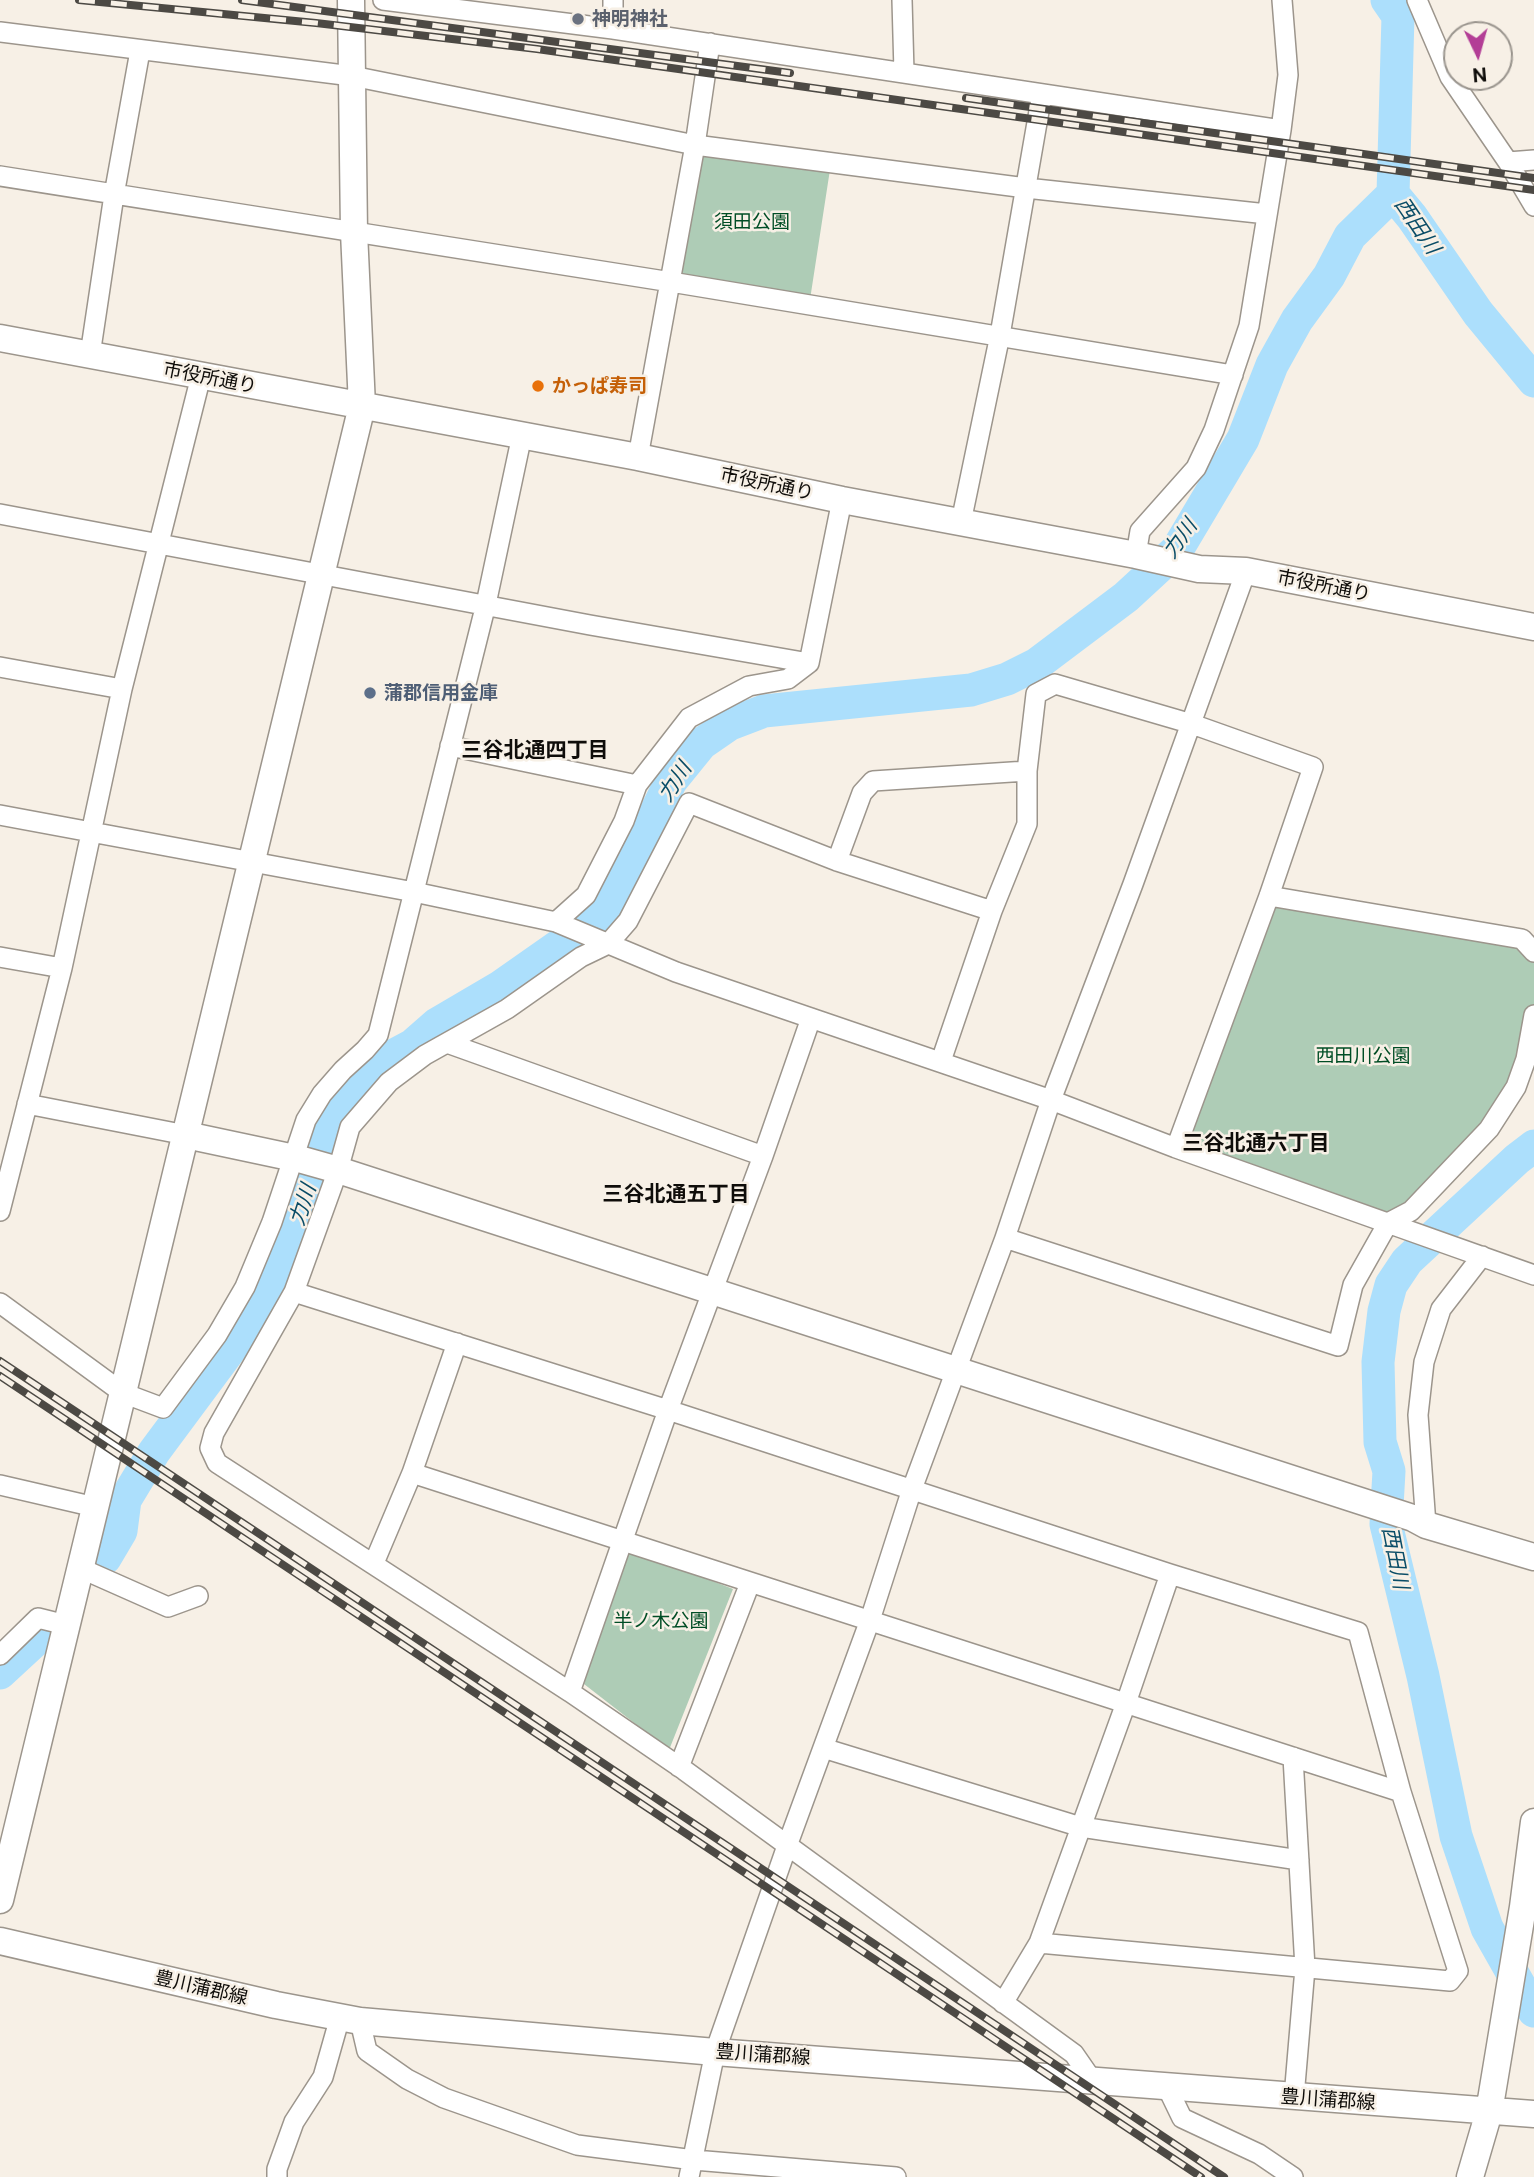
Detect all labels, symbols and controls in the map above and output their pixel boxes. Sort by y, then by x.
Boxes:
place label: 神明神社 [592,8,668,30]
marker: 神明神社 [570,11,586,27]
north arrow [1443,21,1513,91]
text: N [1471,63,1488,87]
water label: 西田川 [1389,193,1445,259]
park label: 須田公園 [714,211,790,233]
street label: 市役所通り [161,358,259,398]
place label: かっぱ寿司 [552,375,647,397]
marker: かっぱ寿司 [530,378,546,394]
street label: 市役所通り [718,463,816,505]
water label: 力川 [1157,515,1203,563]
street label: 市役所通り [1275,566,1373,606]
place label: 蒲郡信用金庫 [384,682,498,704]
marker: 蒲郡信用金庫 [362,685,378,701]
district label: 三谷北通四丁目 [462,738,608,764]
water label: 力川 [653,758,697,806]
park label: 西田川公園 [1316,1045,1410,1067]
district label: 三谷北通六丁目 [1183,1131,1329,1157]
water label: 力川 [285,1181,321,1229]
district label: 三谷北通五丁目 [603,1182,749,1208]
water label: 西田川 [1377,1525,1413,1591]
park label: 半ノ木公園 [614,1610,708,1632]
street label: 豊川蒲郡線 [152,1966,250,2010]
street label: 豊川蒲郡線 [715,2040,811,2070]
street label: 豊川蒲郡線 [1280,2085,1376,2115]

